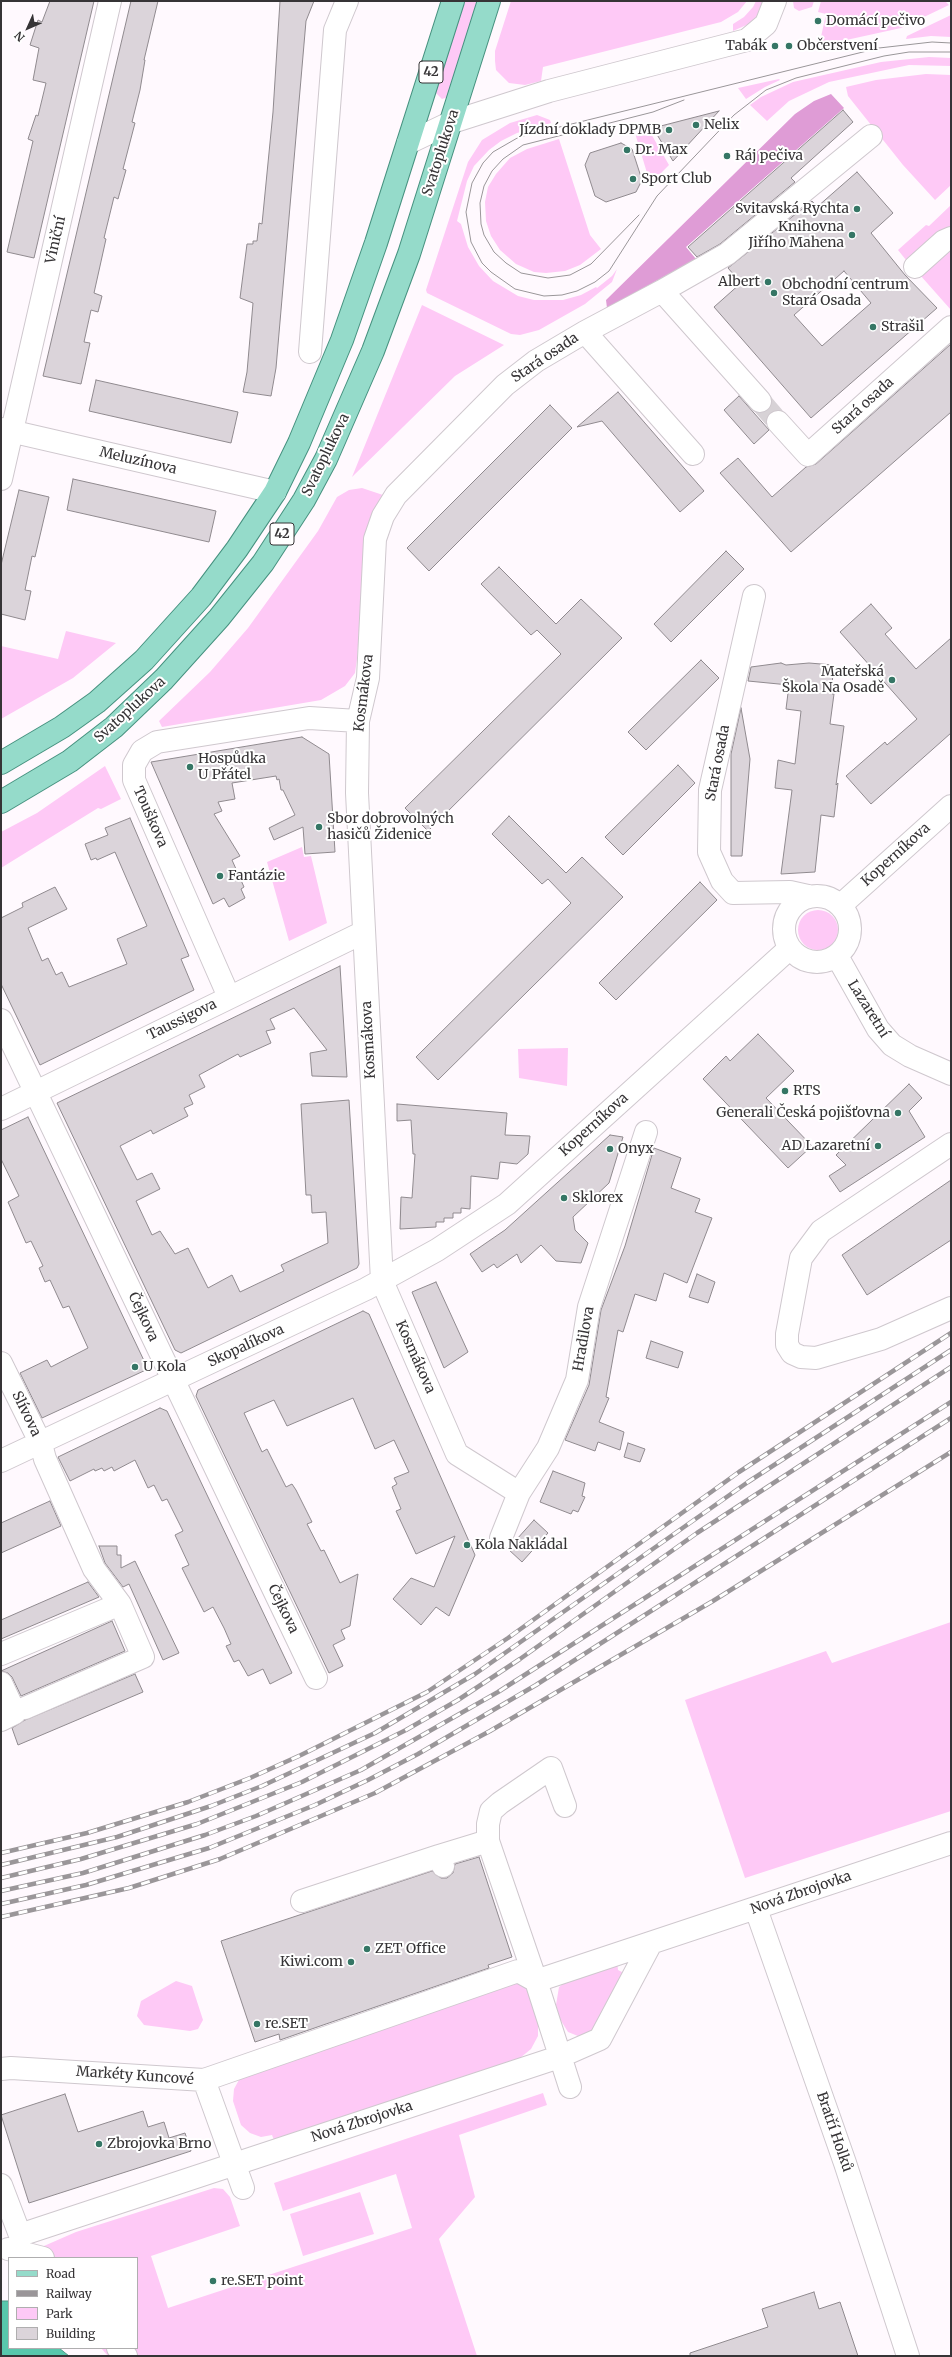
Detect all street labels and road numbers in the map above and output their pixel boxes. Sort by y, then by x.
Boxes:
road number: 42 [419,61,443,83]
street label: Svatoplukova [419,108,463,198]
street label: Viniční [42,215,70,265]
street label: Stará osada [508,329,582,387]
street label: Stará osada [829,374,897,438]
street label: Svatoplukova [299,411,353,499]
street label: Meluzínova [98,444,178,478]
road number: 42 [270,523,294,545]
street label: Kosmákova [351,653,377,733]
street label: Svatoplukova [91,674,169,746]
street label: Stará osada [702,724,734,802]
street label: Touškova [129,784,171,850]
street label: Koperníkova [858,820,934,890]
street label: Lazaretní [844,977,892,1041]
street label: Taussigova [144,996,220,1044]
street label: Kosmákova [359,1001,379,1079]
street label: Koperníkova [556,1090,632,1160]
street label: Čejkova [124,1290,162,1344]
street label: Hradilova [570,1305,598,1373]
street label: Kosmákova [391,1318,439,1396]
street label: Skopalíkova [205,1321,287,1371]
street label: Slívova [8,1389,44,1439]
street label: Čejkova [264,1582,302,1636]
street label: Nová Zbrojovka [748,1868,854,1918]
street label: Markéty Kuncové [76,2064,194,2088]
street label: Bratří Holků [812,2090,856,2174]
street label: Nová Zbrojovka [309,2098,415,2146]

